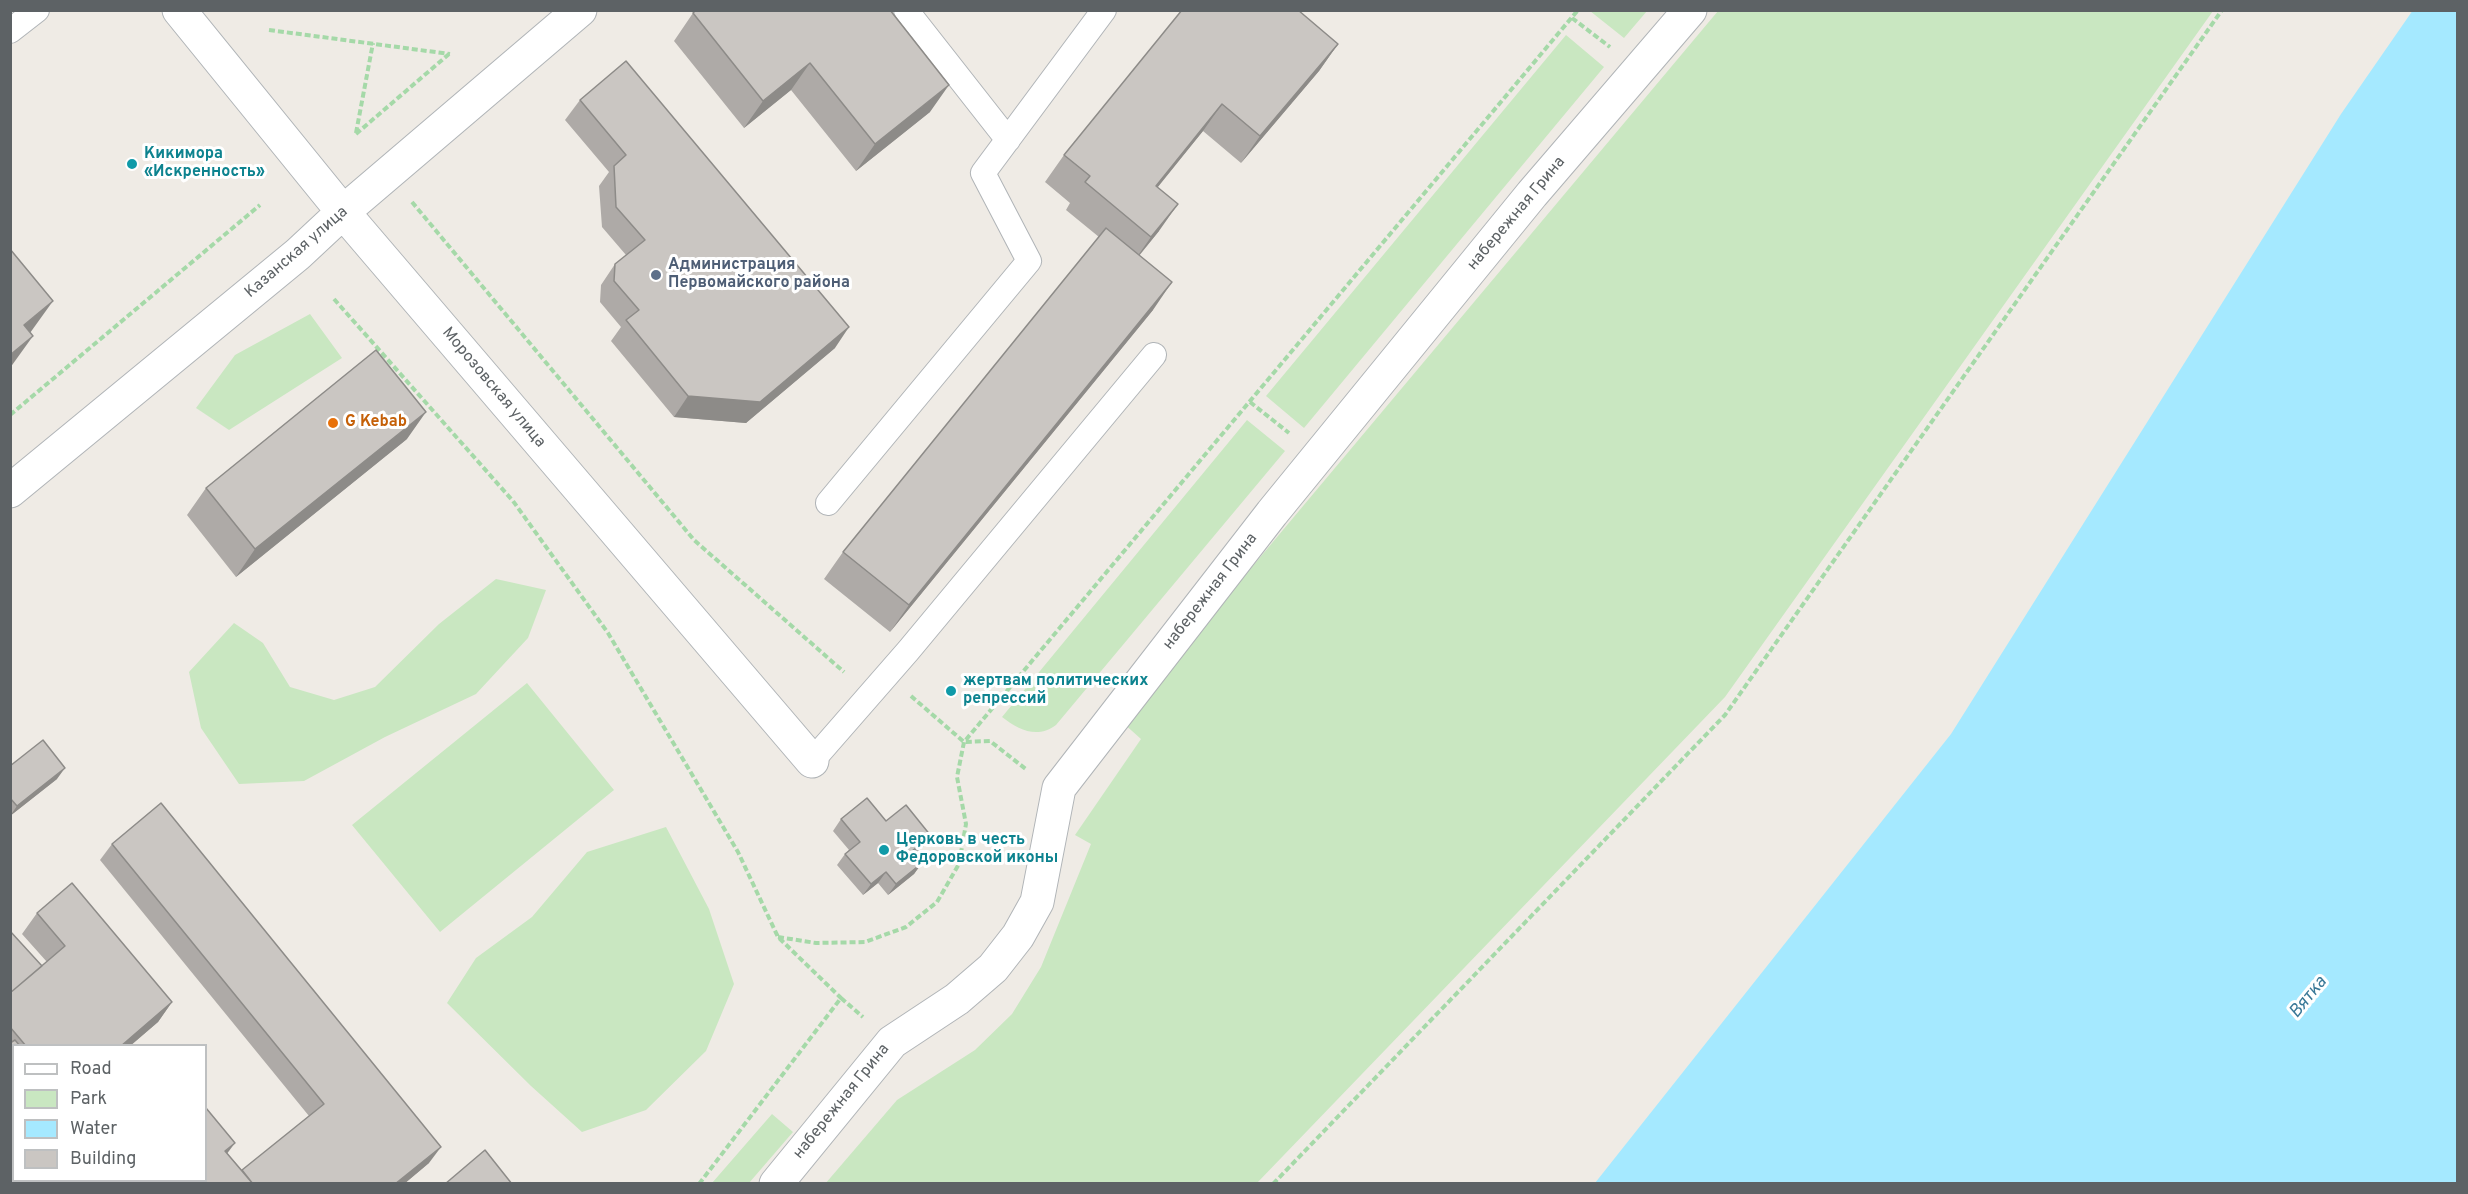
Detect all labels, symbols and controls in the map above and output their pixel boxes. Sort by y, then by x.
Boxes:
place label: Кикимора «Искренность» [144,145,265,183]
street label: набережная Грина [1464,153,1570,275]
marker: Кикимора «Искренность» [125,157,139,171]
street label: Казанская улица [242,203,352,303]
place label: Администрация Первомайского района [668,256,850,294]
marker: Администрация Первомайского района [649,268,663,282]
street label: Морозовская улица [437,324,549,452]
place label: G Kebab [345,413,407,433]
marker: G Kebab [326,416,340,430]
street label: набережная Грина [1160,530,1262,654]
place label: жертвам политических репрессий [963,672,1148,710]
marker: жертвам политических репрессий [944,684,958,698]
place label: Церковь в честь Федоровской иконы [896,831,1058,869]
marker: Церковь в честь Федоровской иконы [877,843,891,857]
water label: Вятка [2286,973,2332,1023]
street label: набережная Грина [790,1041,894,1163]
legend [12,1044,207,1182]
text: Road [70,1058,112,1081]
text: Park [70,1088,107,1111]
text: Water [70,1118,117,1141]
text: Building [70,1148,136,1171]

